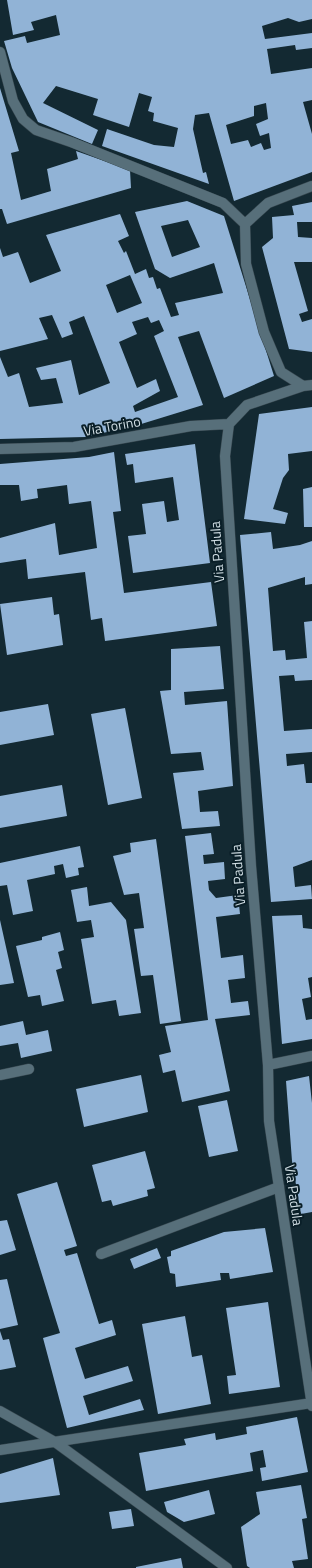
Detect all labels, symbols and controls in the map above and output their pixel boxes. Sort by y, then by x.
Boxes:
street label: Via Torino [82,410,142,441]
street label: Via Padula [204,521,229,584]
street label: Via Padula [225,844,250,907]
street label: Via Padula [280,1163,309,1227]

